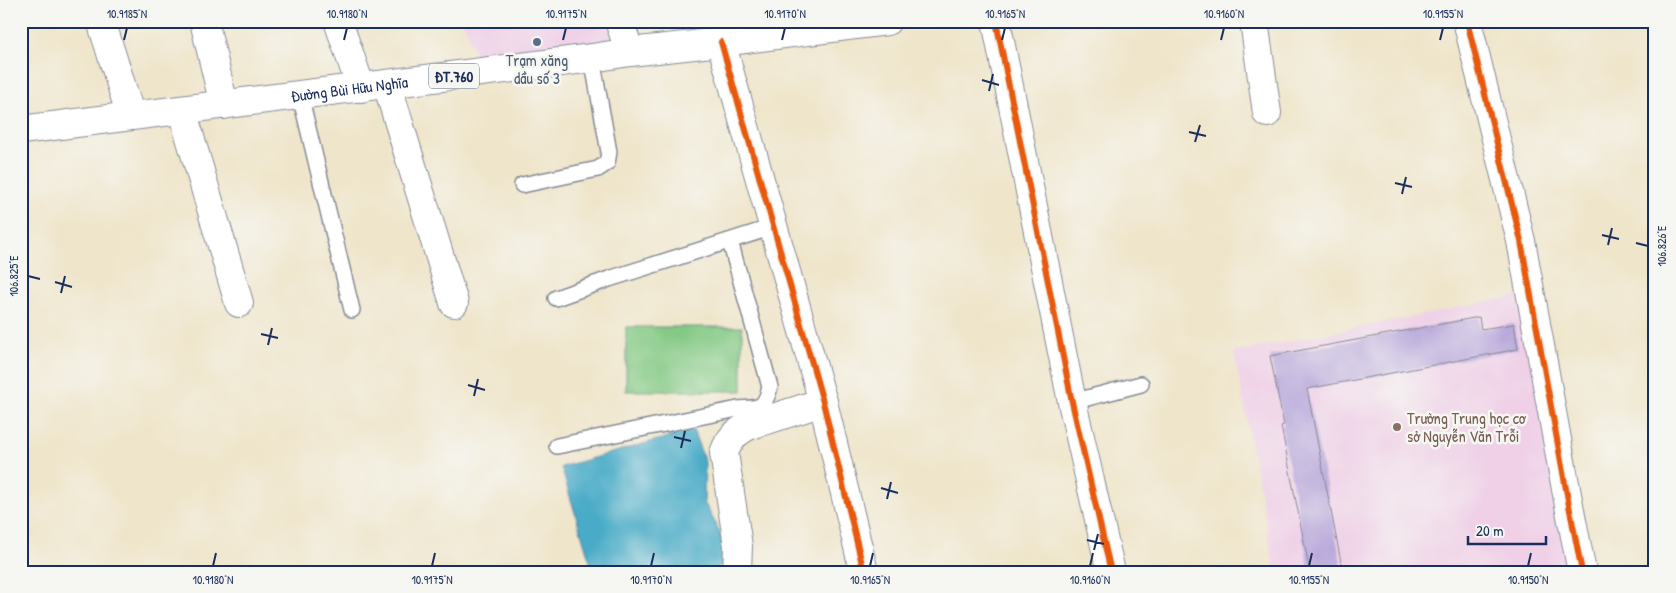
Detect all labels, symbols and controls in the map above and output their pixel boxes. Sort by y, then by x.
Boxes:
text: 10.9185°N [107,5,147,22]
text: 10.9180°N [327,5,367,22]
text: 10.9175°N [545,5,587,22]
text: 10.9170°N [764,5,806,22]
text: 10.9165°N [985,5,1025,22]
text: 10.9160°N [1204,5,1244,22]
text: 10.9155°N [1423,5,1463,22]
marker: Trạm xăng dầu số 3 [531,36,543,48]
place label: Trạm xăng dầu số 3 [506,49,568,89]
road number: ĐT.760 [429,64,479,88]
street label: Đường Bùi Hữu Nghĩa [290,70,409,107]
text: 106.826°E [1653,225,1670,266]
text: 106.825°E [5,255,22,297]
place label: Trường Trung học cơ sở Nguyễn Văn Trỗi [1407,407,1527,447]
marker: Trường Trung học cơ sở Nguyễn Văn Trỗi [1391,421,1403,433]
scale bar [1468,513,1546,545]
text: 20 m [1476,520,1503,541]
text: 10.9180°N [193,571,233,588]
text: 10.9175°N [411,571,453,588]
text: 10.9170°N [630,571,672,588]
text: 10.9165°N [850,571,890,588]
text: 10.9160°N [1070,571,1110,588]
text: 10.9155°N [1289,571,1329,588]
text: 10.9150°N [1508,571,1548,588]

